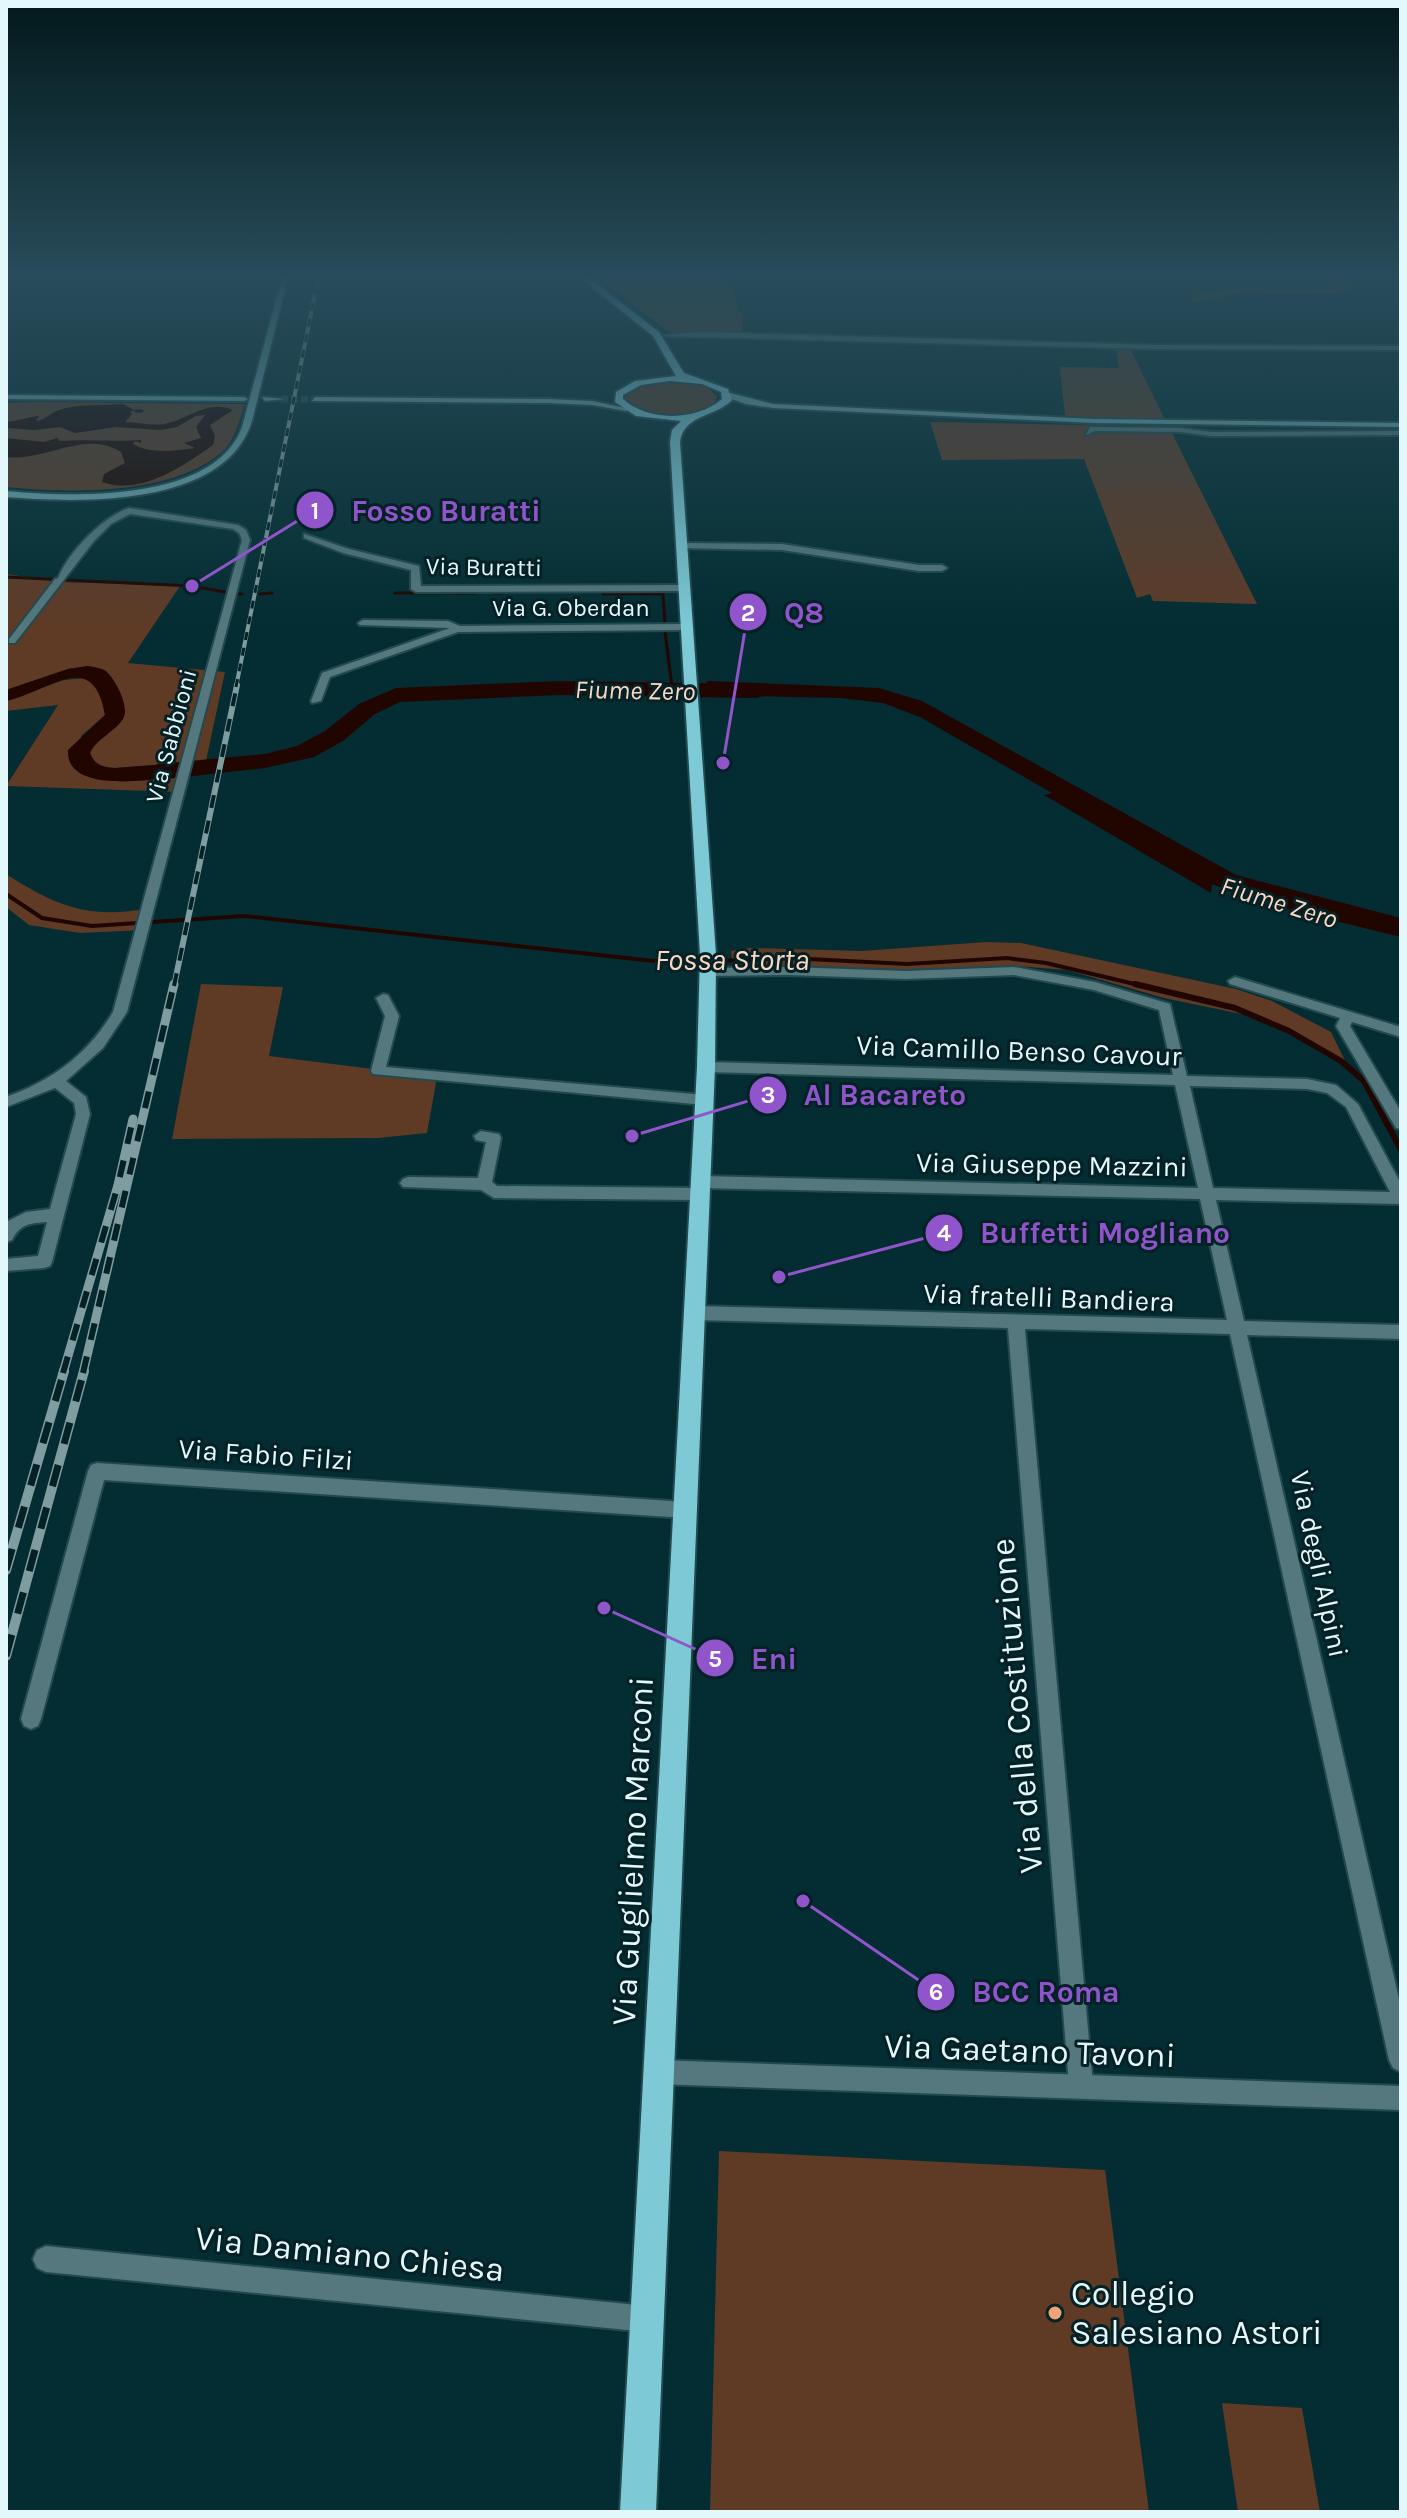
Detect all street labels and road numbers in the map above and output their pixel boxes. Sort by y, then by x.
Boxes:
street label: Via Buratti [426,552,542,582]
street label: Via G. Oberdan [492,594,650,622]
street label: Via Sabbioni [140,666,202,806]
street label: Via Camillo Benso Cavour [856,1028,1183,1073]
street label: Via Giuseppe Mazzini [916,1146,1188,1183]
street label: Via fratelli Bandiera [923,1277,1175,1318]
street label: Via Fabio Filzi [178,1432,354,1477]
street label: Via degli Alpini [1284,1468,1355,1660]
street label: Via della Costituzione [982,1537,1052,1875]
street label: Via Guglielmo Marconi [604,1676,662,2027]
street label: Via Gaetano Tavoni [883,2026,1177,2076]
street label: Via Damiano Chiesa [193,2218,506,2290]

